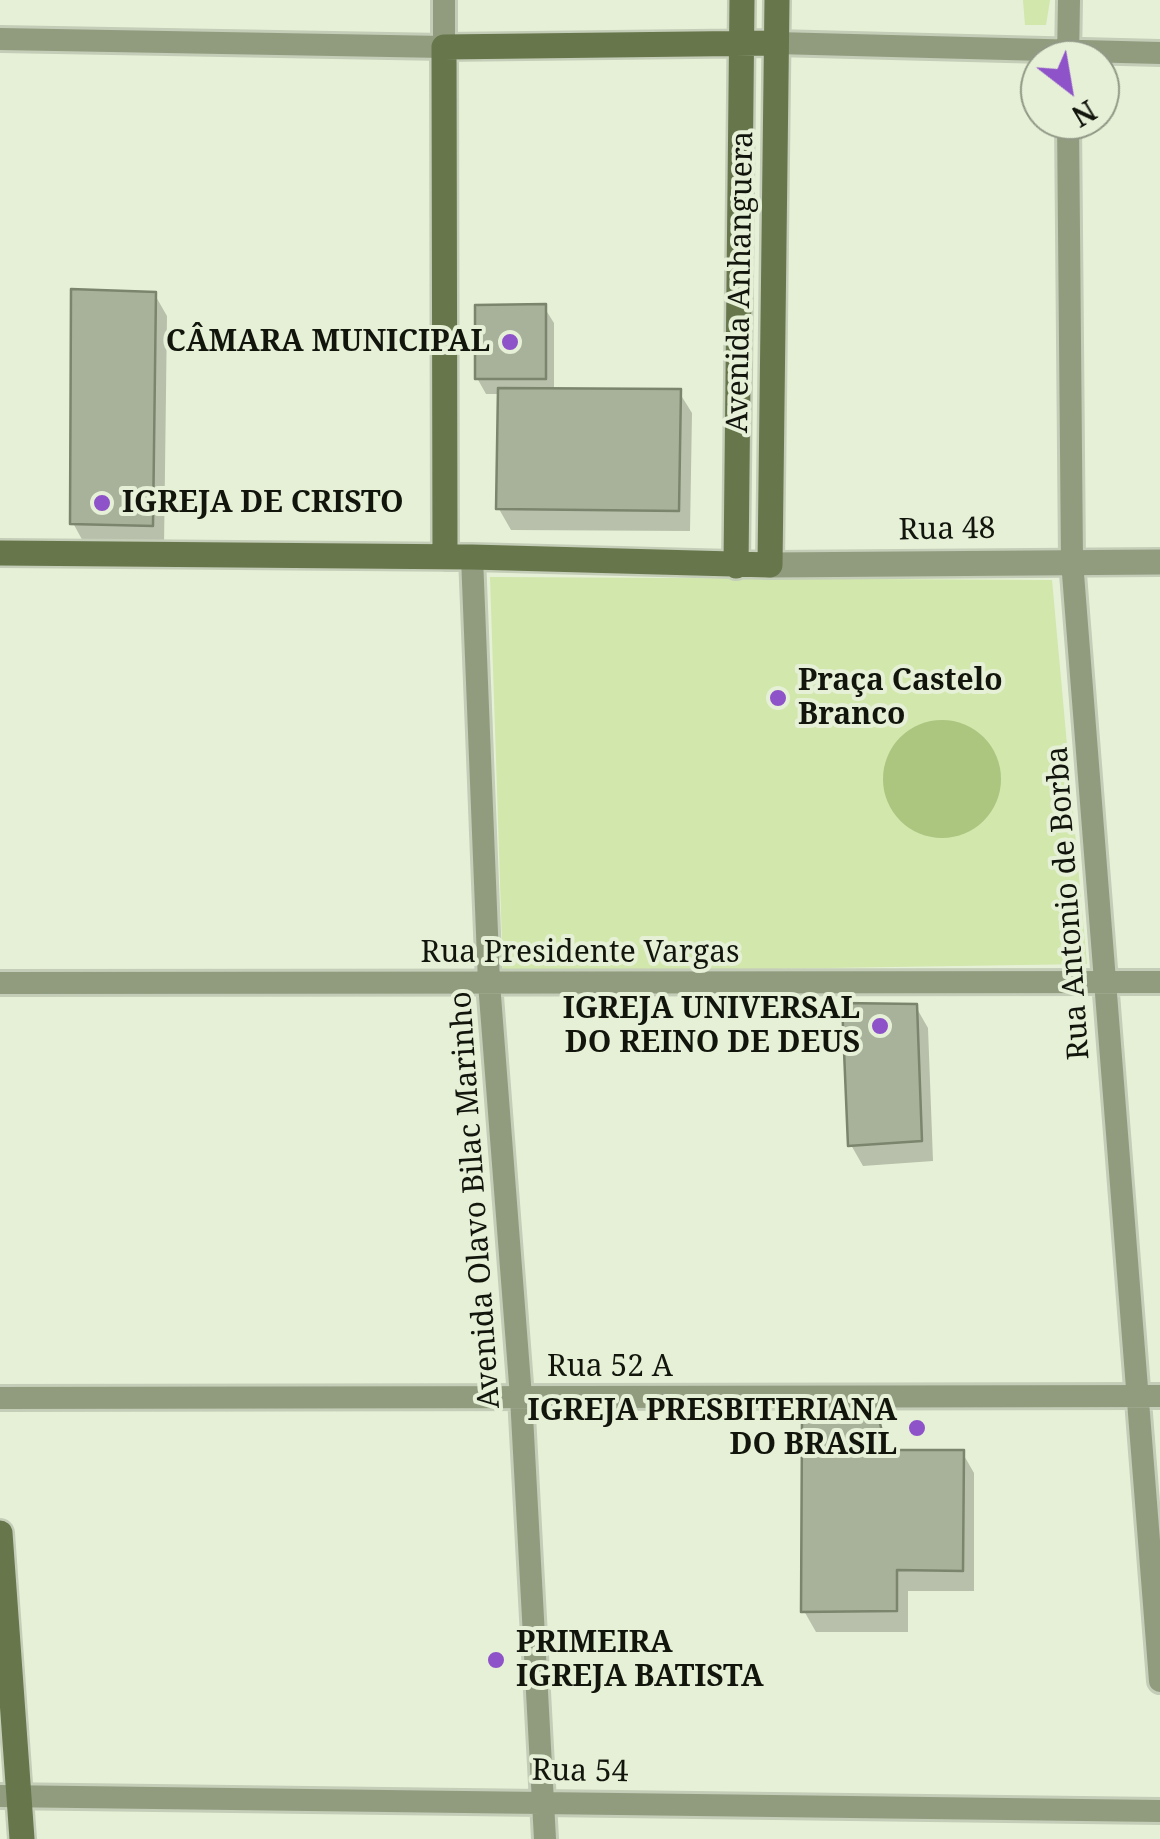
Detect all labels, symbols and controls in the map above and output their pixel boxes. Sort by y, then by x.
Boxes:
north arrow [1020,40,1120,140]
text: N [1065,92,1104,136]
street label: Avenida Anhanguera [720,131,762,433]
place label: CÂMARA MUNICIPAL [166,324,490,360]
marker: CÂMARA MUNICIPAL [499,331,521,353]
place label: IGREJA DE CRISTO [122,485,404,521]
marker: IGREJA DE CRISTO [91,492,113,514]
street label: Rua 48 [898,511,996,549]
place label: Praça Castelo Branco [798,663,1003,734]
marker: Praça Castelo Branco [767,687,789,709]
street label: Rua Antonio de Borba [1040,745,1098,1061]
street label: Rua Presidente Vargas [420,935,740,971]
street label: Avenida Olavo Bilac Marinho [443,990,509,1410]
place label: IGREJA UNIVERSAL DO REINO DE DEUS [563,991,860,1062]
marker: IGREJA UNIVERSAL DO REINO DE DEUS [869,1015,891,1037]
street label: Rua 52 A [547,1349,673,1385]
place label: IGREJA PRESBITERIANA DO BRASIL [528,1393,897,1464]
marker: IGREJA PRESBITERIANA DO BRASIL [906,1417,928,1439]
place label: PRIMEIRA IGREJA BATISTA [516,1625,763,1696]
marker: PRIMEIRA IGREJA BATISTA [485,1649,507,1671]
street label: Rua 54 [531,1753,629,1791]

